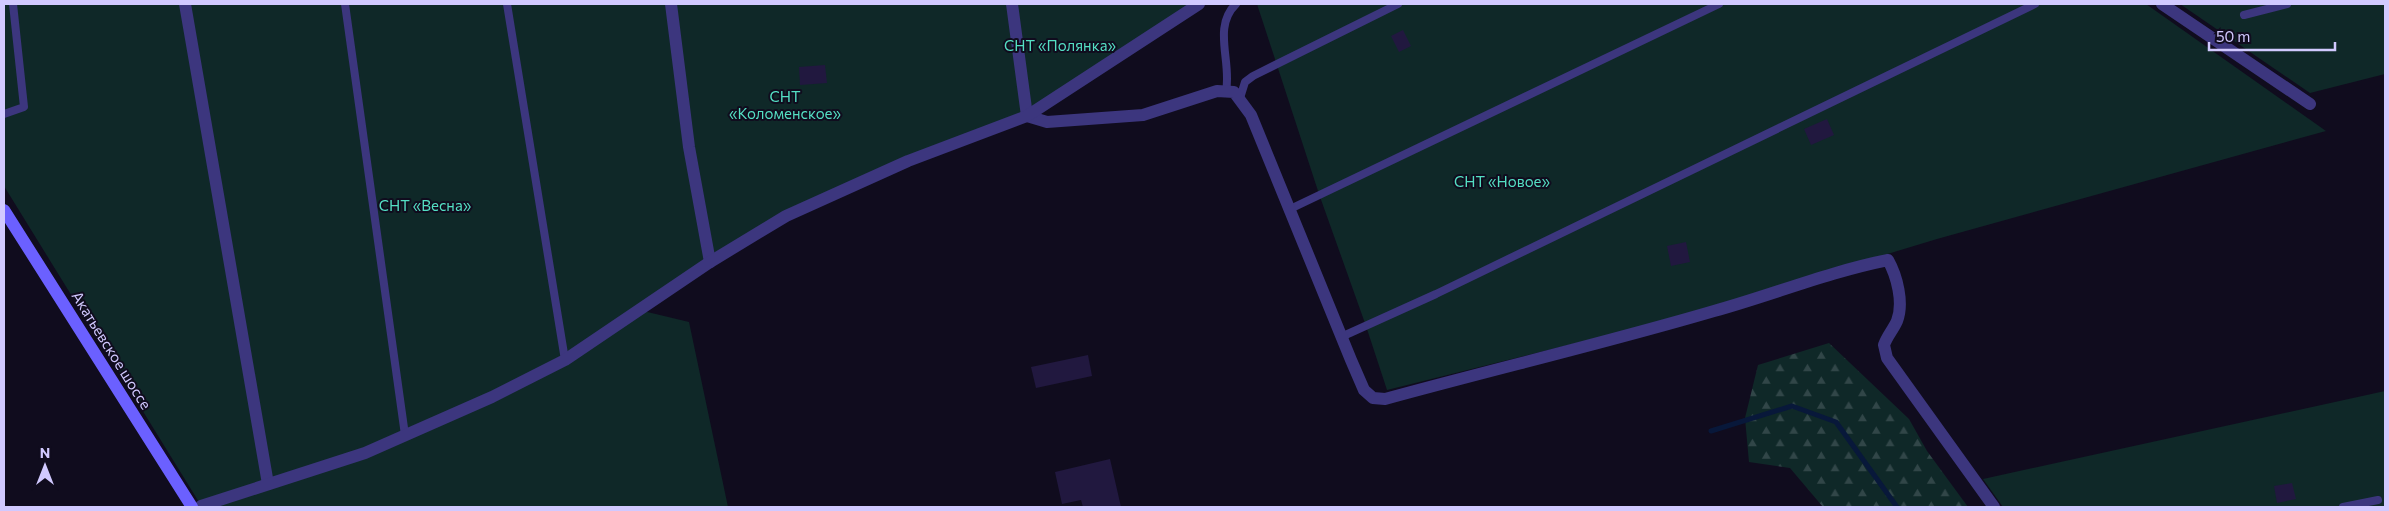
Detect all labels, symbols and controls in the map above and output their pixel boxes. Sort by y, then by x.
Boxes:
scale bar [2209,20,2335,52]
text: 50 m [2216,27,2250,45]
park label: СНТ «Полянка» [1004,36,1116,54]
park label: СНТ «Коломенское» [729,87,842,122]
park label: СНТ «Новое» [1454,172,1551,190]
park label: СНТ «Весна» [379,196,472,214]
street label: Акатьевское шоссе [68,288,156,412]
north arrow [20,441,70,491]
text: N [40,444,50,461]

